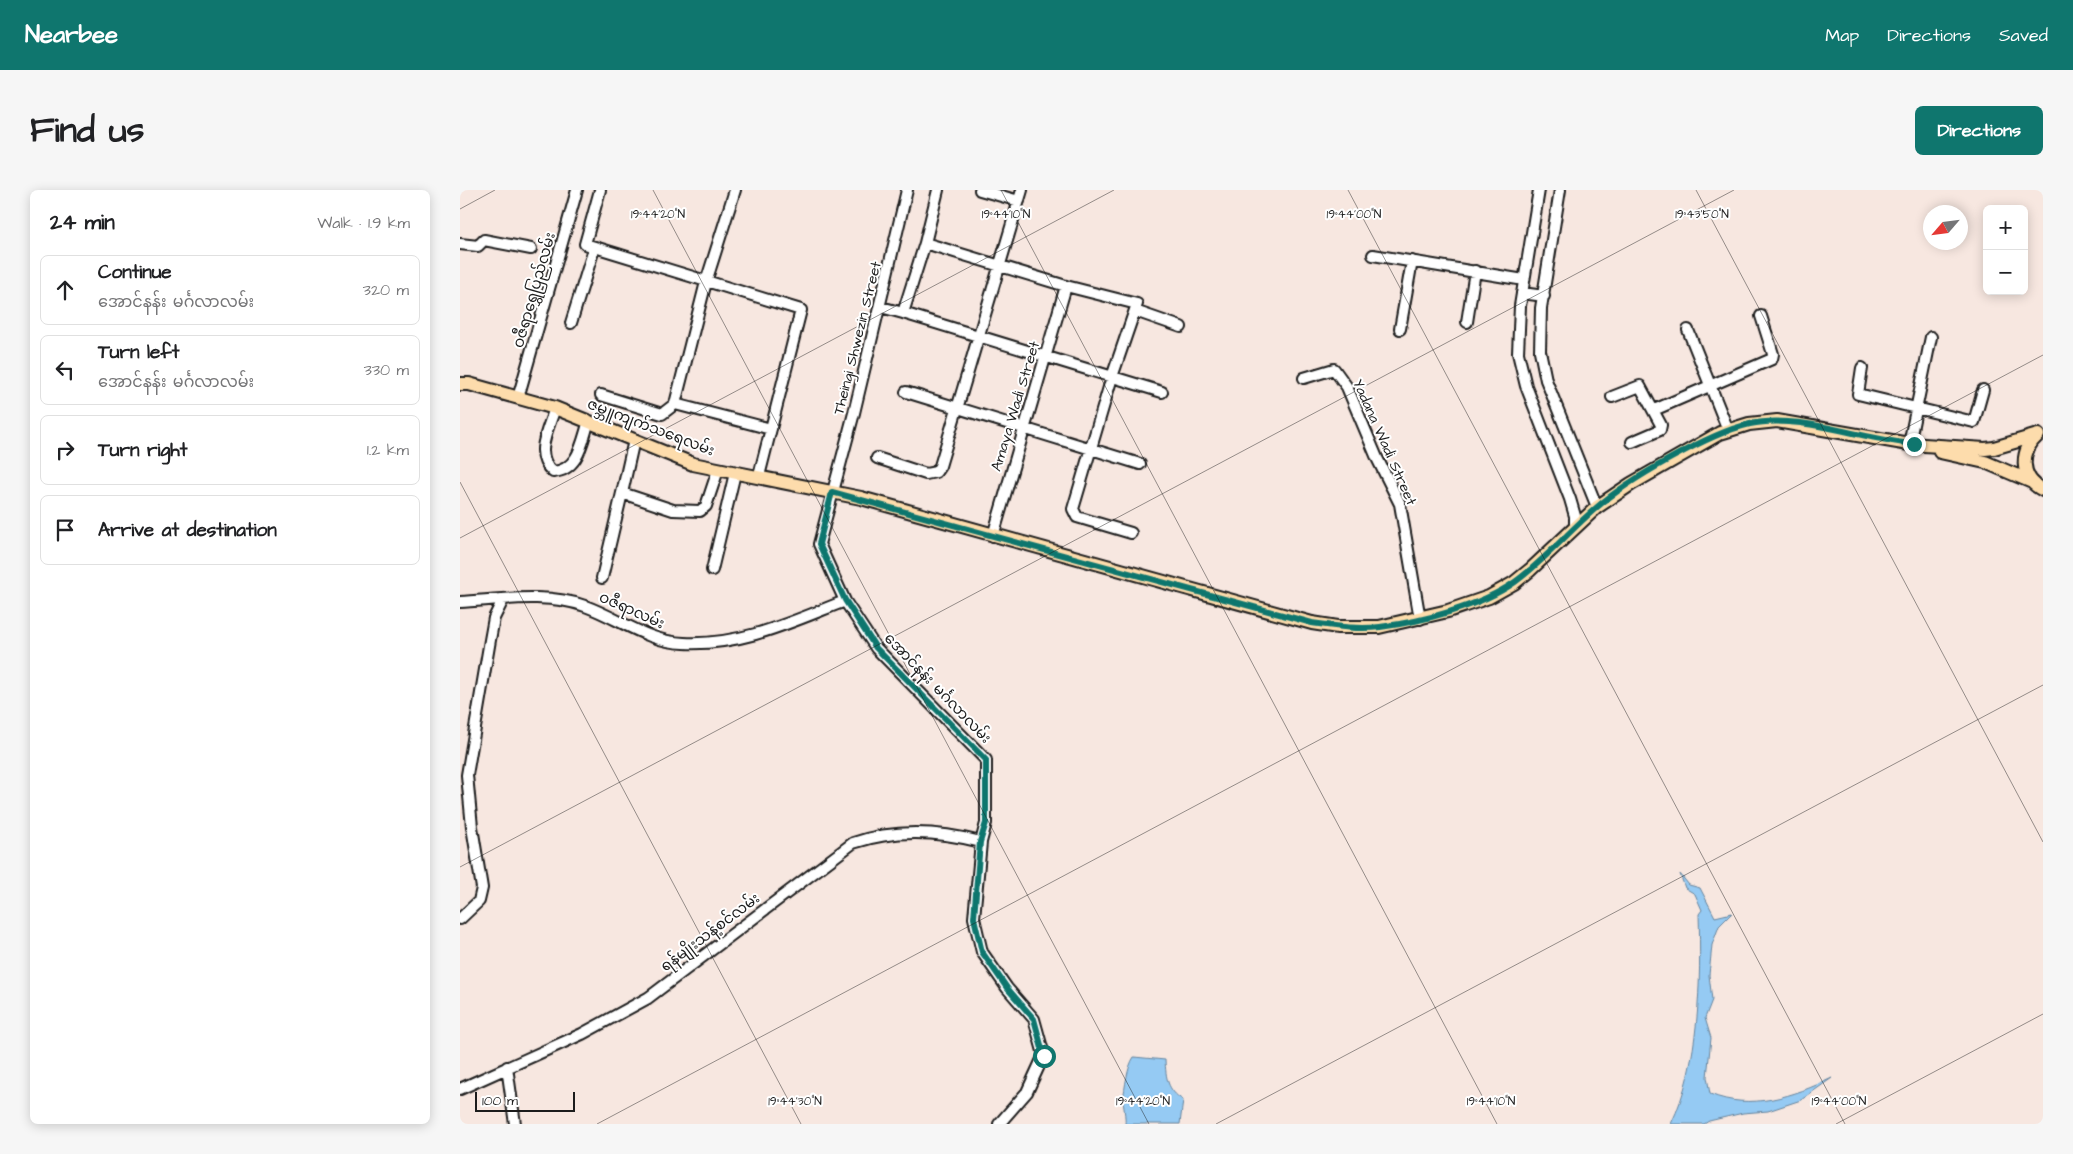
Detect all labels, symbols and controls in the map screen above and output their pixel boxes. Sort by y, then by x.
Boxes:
text: Nearbee [25,18,118,52]
text: Map [1825,23,1859,48]
text: Directions [1887,23,1971,48]
text: Saved [1999,23,2048,48]
text: Find us [30,106,144,155]
button: Directions [1915,106,2043,155]
north arrow [1923,205,1968,250]
map controls [1983,205,2028,295]
button: + [1983,205,2028,250]
text: 19°44'20"N [631,206,686,223]
text: 19°44'10"N [982,206,1031,223]
text: 19°44'00"N [1327,206,1382,223]
text: 19°43'50"N [1675,206,1729,223]
text: 24 min [50,208,115,237]
text: Walk · 1.9 km [317,212,410,234]
street label: ဝဇီရာရွှေပြည်လမ်း [508,230,562,351]
button: − [1983,250,2028,295]
text: Continue [98,259,172,286]
street label: Theingi Shwezin Street [828,259,888,417]
icon: ahead [51,276,79,304]
text: 320 m [363,279,409,301]
text: အောင်နန်း မင်္ဂလာလမ်း [98,291,254,313]
text: Turn left [98,339,179,366]
street label: Amaya Wadi Street [986,339,1046,474]
icon: left [51,356,79,384]
text: 330 m [364,359,409,381]
text: အောင်နန်း မင်္ဂလာလမ်း [98,371,254,393]
street label: Yadana Wadi Street [1347,376,1422,509]
street label: ဇမ္ဘူကျက်သရေလမ်း [584,394,717,462]
route end [1903,433,1926,456]
icon: right [51,436,79,464]
text: Turn right [98,437,187,464]
text: 1.2 km [367,439,409,461]
icon: arrive [51,516,79,544]
text: Arrive at destination [98,517,277,544]
street label: ဝဇီရာလမ်း [595,587,668,635]
street label: အောင်နန်း မင်္ဂလာလမ်း [879,628,996,749]
street label: ရန်မျိုးသန့်စင်လမ်း [656,888,765,978]
route start [1033,1045,1056,1068]
scale bar [475,1089,575,1112]
text: 100 m [482,1091,518,1111]
text: 19°44'30"N [768,1093,822,1110]
text: 19°44'20"N [1116,1093,1171,1110]
text: 19°44'10"N [1467,1093,1516,1110]
text: 19°44'00"N [1812,1093,1867,1110]

